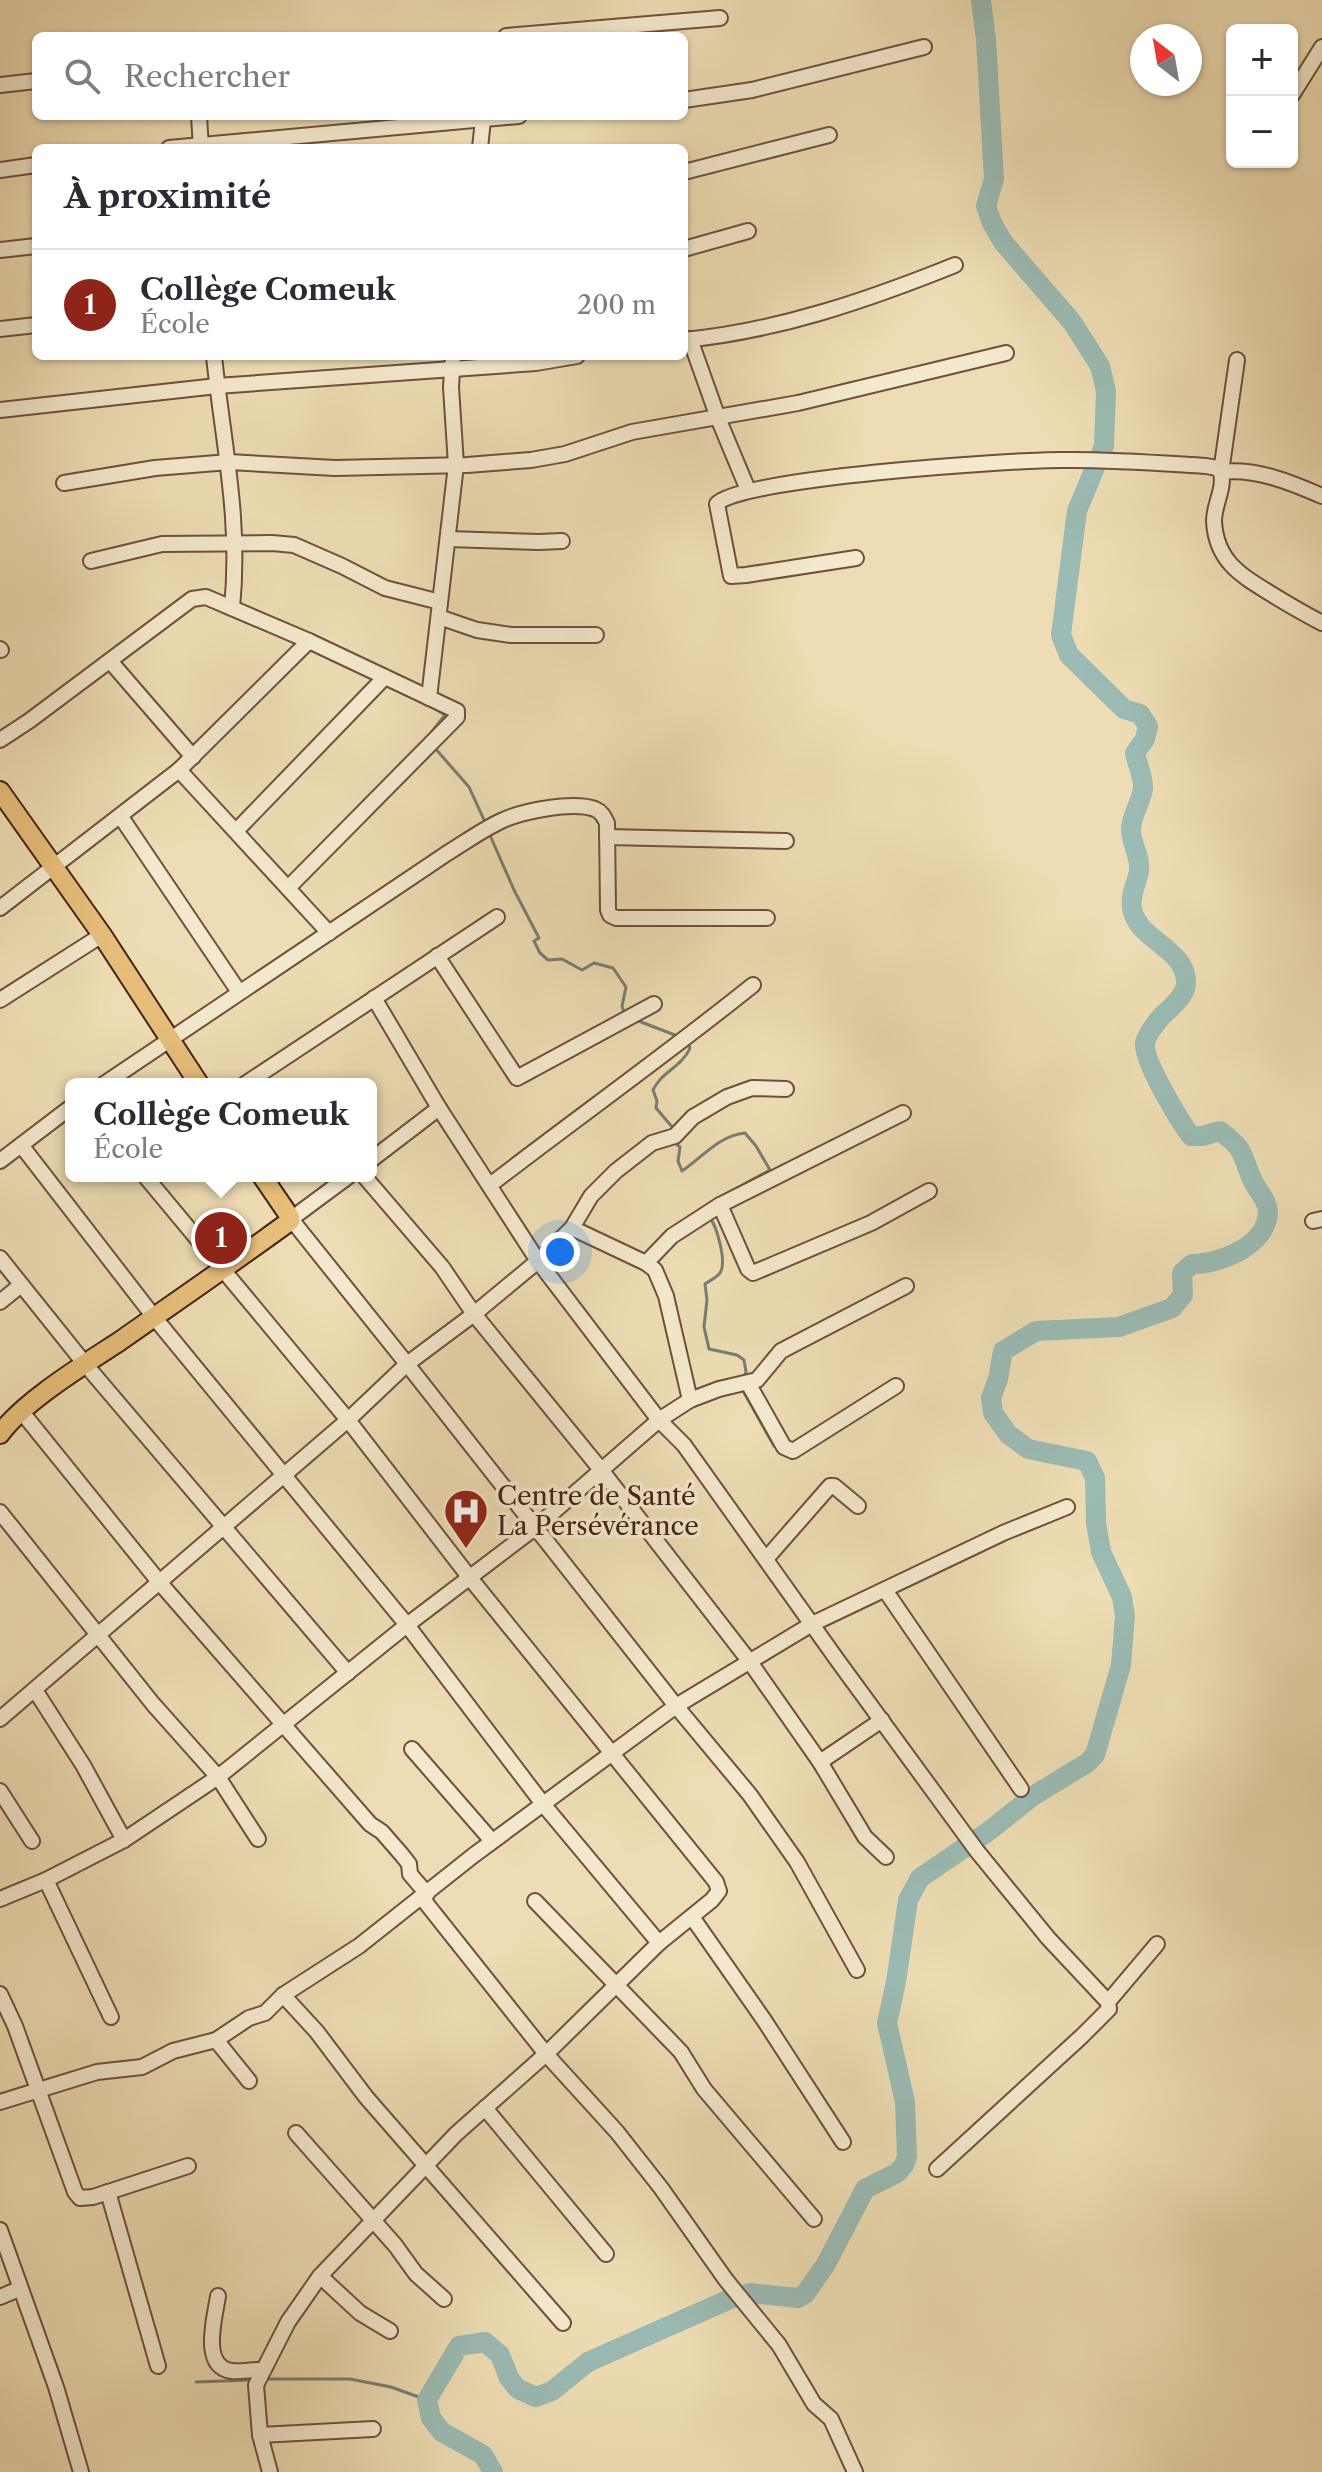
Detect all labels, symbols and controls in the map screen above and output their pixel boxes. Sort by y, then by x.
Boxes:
north arrow [1130,24,1202,96]
map controls [1226,24,1298,168]
button: + [1226,24,1298,96]
search box [32,32,688,120]
icon: search [60,54,104,98]
text: Rechercher [124,58,290,95]
button: − [1226,96,1298,168]
text: À proximité [64,175,271,217]
text: Collège Comeuk [140,271,396,308]
text: 1 [84,289,96,321]
text: 200 m [577,289,656,321]
text: École [140,308,210,340]
popup [65,1078,377,1182]
text: Collège Comeuk [93,1096,349,1133]
text: École [93,1133,163,1165]
pin: 1 [195,1208,247,1268]
your location [540,1232,580,1272]
place label: Centre de Santé La Persévérance [497,1480,699,1542]
hospital icon: Centre de Santé La Persévérance [442,1487,490,1550]

